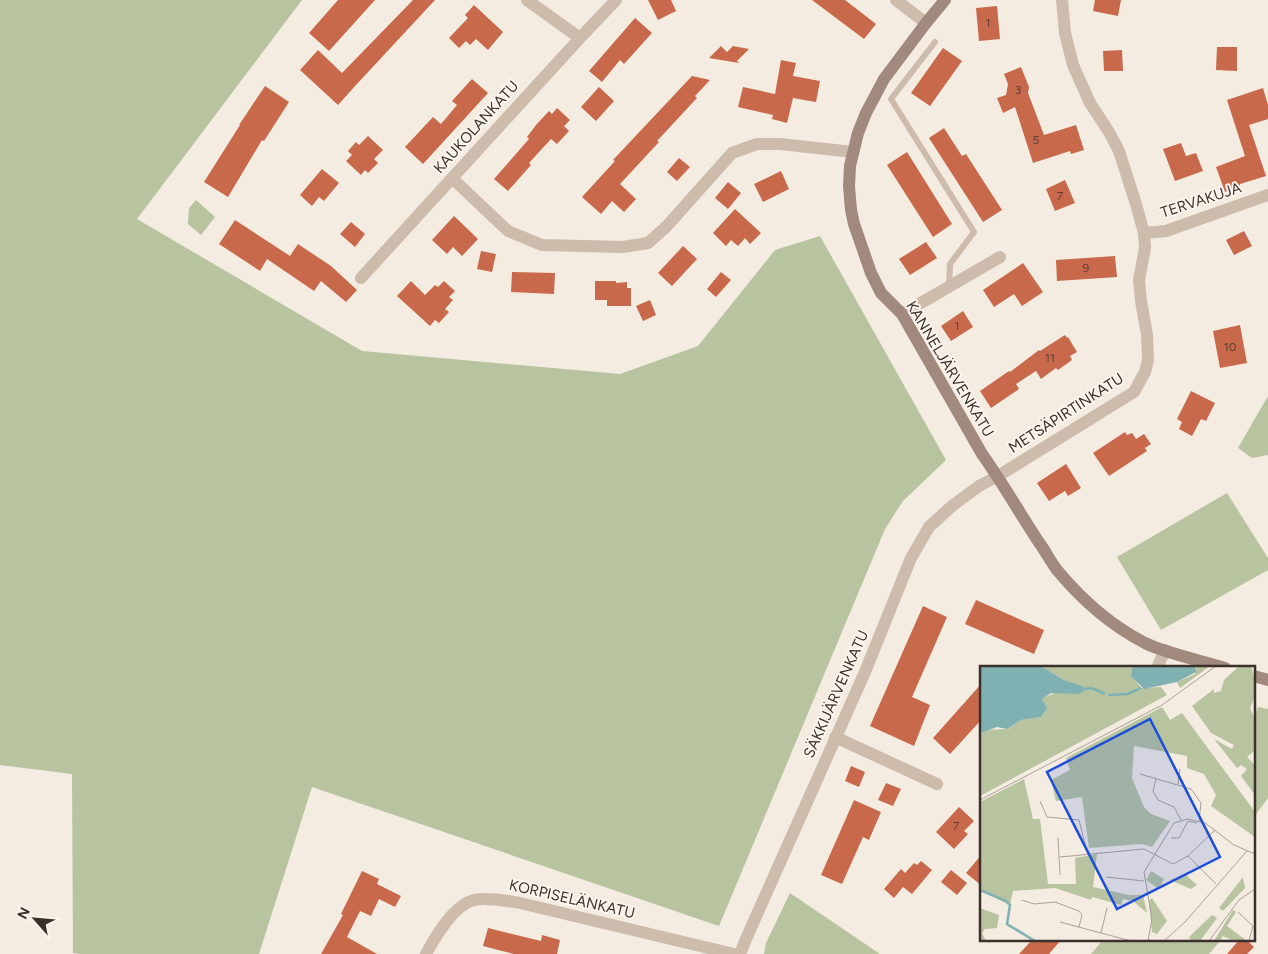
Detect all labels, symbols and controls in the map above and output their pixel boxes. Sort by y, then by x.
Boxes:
house number: 1 [986,16,990,30]
street label: KAUKOLANKATU [430,77,522,177]
house number: 3 [1015,83,1021,97]
house number: 5 [1033,133,1040,147]
street label: TERVAKUJA [1158,178,1244,222]
house number: 7 [1057,189,1064,203]
house number: 9 [1083,261,1090,275]
street label: KANNELJÄRVENKATU [902,298,998,440]
house number: 1 [955,319,959,333]
house number: 10 [1224,340,1237,354]
house number: 11 [1045,351,1055,365]
street label: METSÄPIRTINKATU [1005,369,1127,457]
street label: SÄKKIJÄRVENKATU [800,627,872,761]
inset map [980,666,1256,942]
house number: 7 [953,819,960,833]
street label: KORPISELÄNKATU [507,876,637,922]
north arrow [10,894,60,944]
text: N [14,905,34,922]

